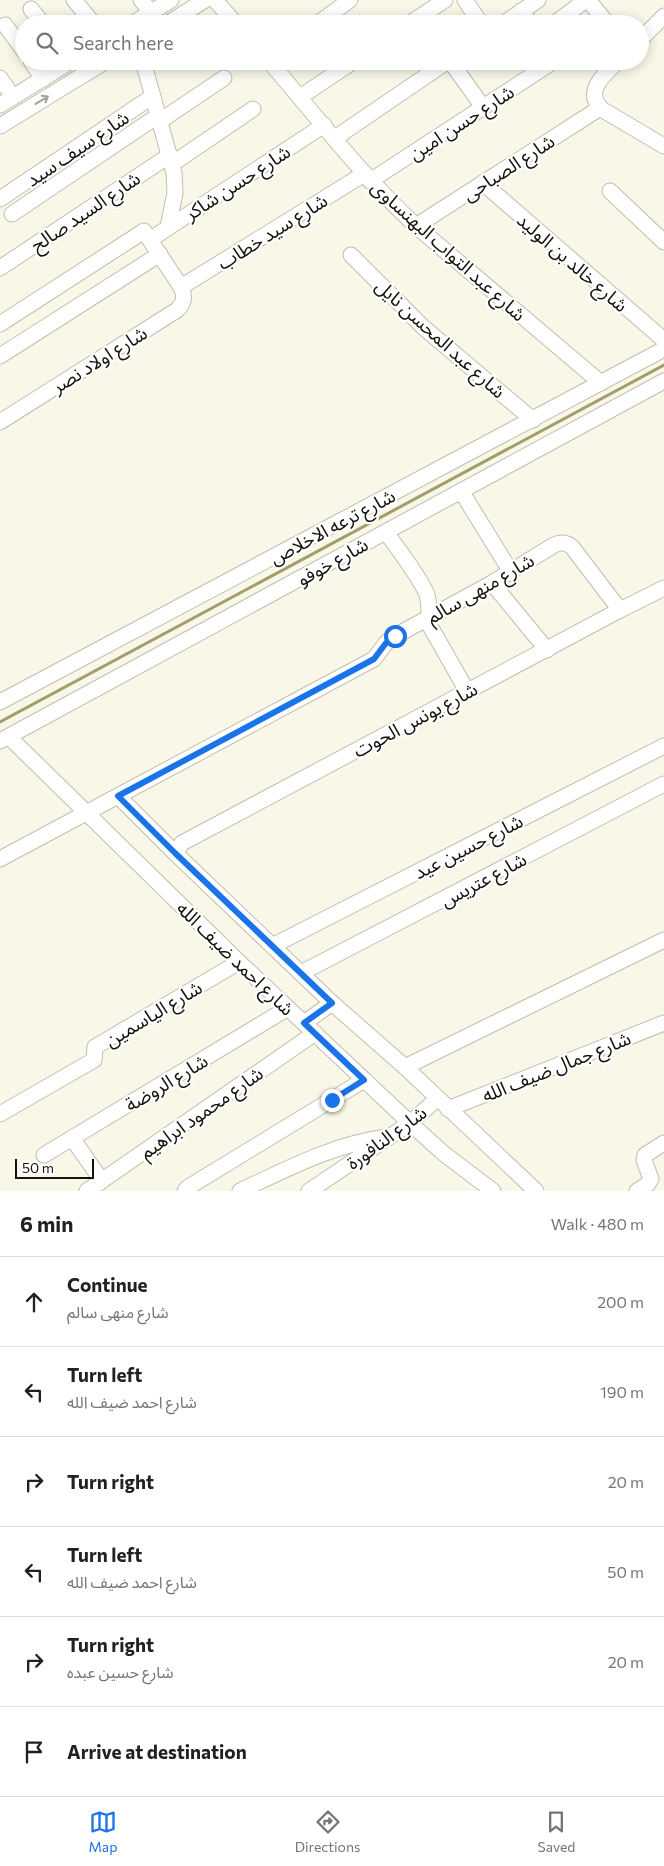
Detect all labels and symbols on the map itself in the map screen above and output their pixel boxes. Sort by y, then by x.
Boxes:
street label: شارع حسن امين [404,79,520,167]
one-way arrow [34,95,48,105]
street label: شارع سيف سيد [21,105,135,193]
street label: شارع الصباحى [458,129,560,208]
street label: شارع حسن شاكر [179,139,296,228]
street label: شارع السيد صالح [26,166,146,259]
street label: شارع عبد التواب البهنساوى [365,175,531,328]
street label: شارع سيد خطاب [213,188,333,277]
street label: شارع خالد بن الوليد [511,208,633,319]
street label: شارع عبد المحسن نايل [369,274,511,405]
street label: شارع اولاد نصر [46,321,153,400]
street label: شارع ترعه الاخلاص [265,483,400,571]
street label: شارع خوفو [292,532,373,593]
street label: شارع منهى سالم [422,548,540,632]
route start [384,625,407,648]
street label: شارع يونس الحوت [349,677,483,764]
street label: شارع حسين عيد [410,809,528,886]
street label: شارع عتريس [436,847,531,914]
street label: شارع احمد ضيف الله [170,896,299,1022]
street label: شارع الياسمين [100,975,207,1054]
street label: شارع جمال ضيف الله [478,1026,635,1109]
street label: شارع الروضة [120,1048,213,1118]
street label: شارع محمود ابراهيم [135,1061,269,1166]
route end [321,1089,344,1112]
street label: شارع النافورة [341,1100,432,1176]
scale bar [15,1156,94,1179]

